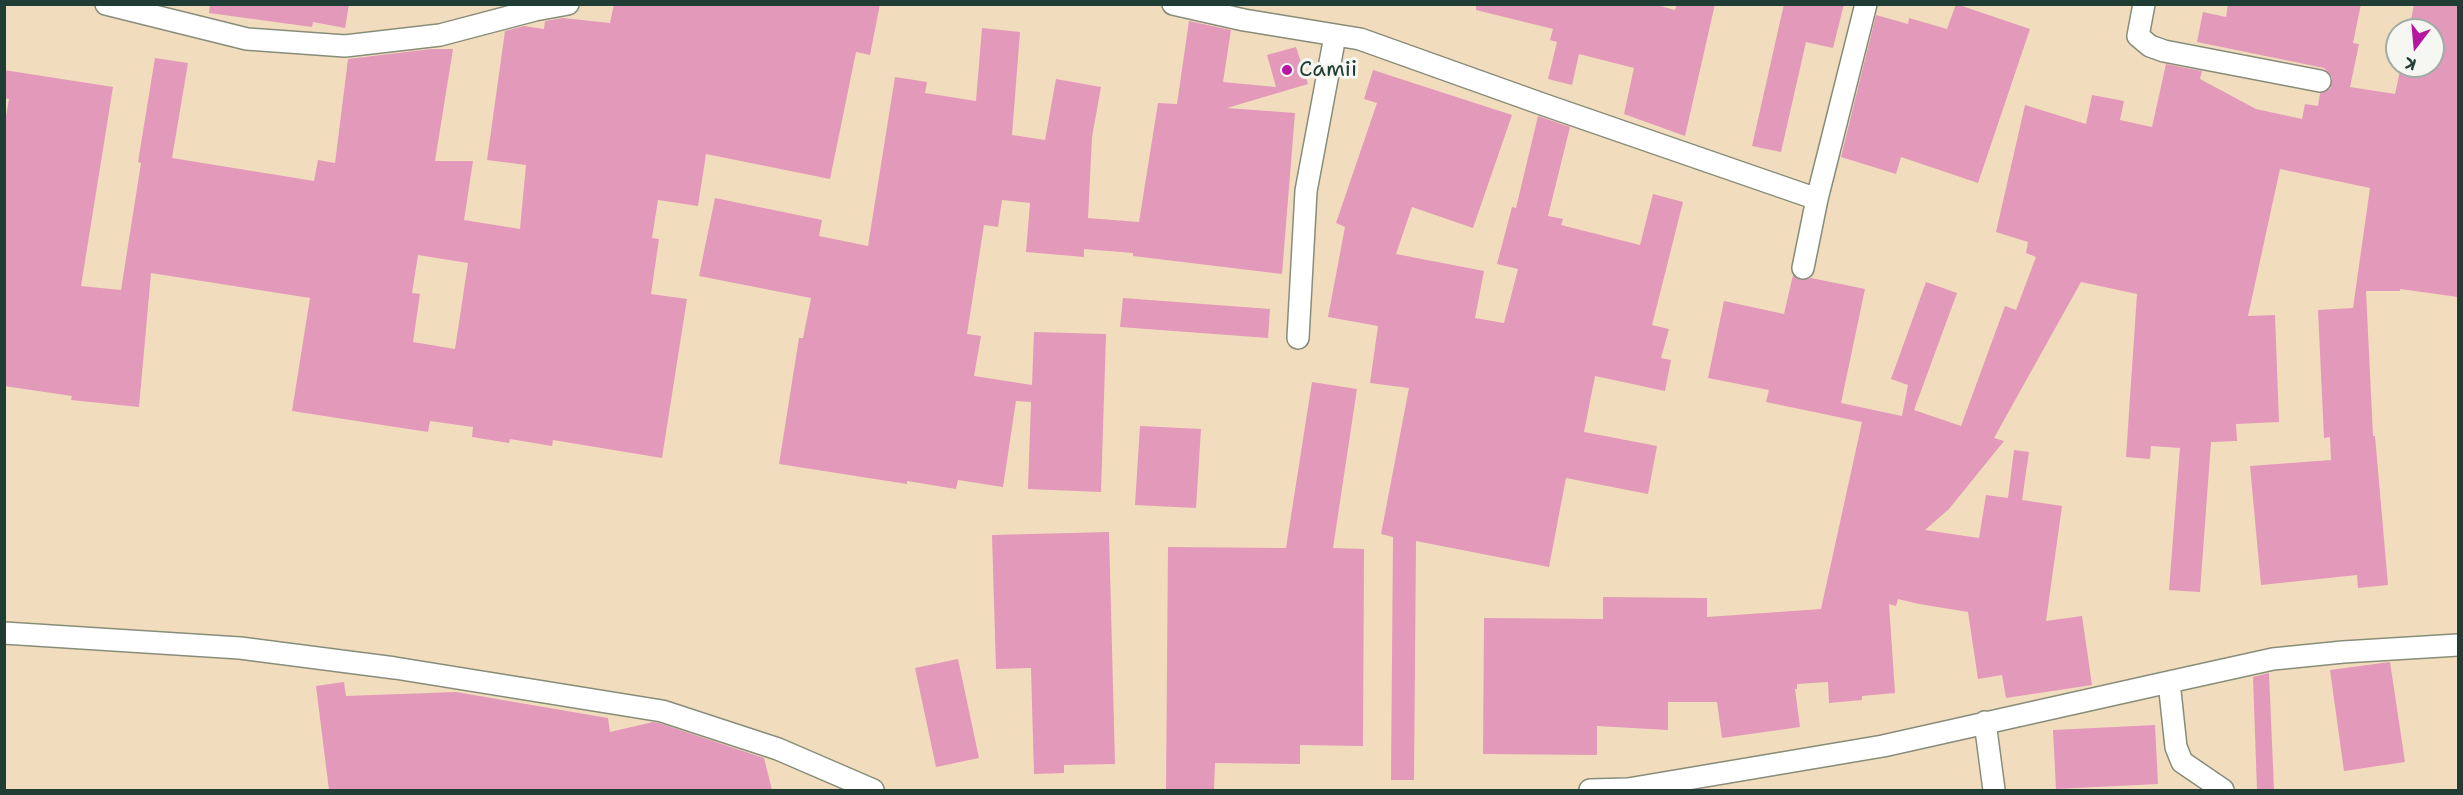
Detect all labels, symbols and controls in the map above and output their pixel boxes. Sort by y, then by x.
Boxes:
north arrow [2385,18,2445,78]
text: K [2402,52,2419,75]
place label: Camii [1299,57,1357,83]
marker: Camii [1280,63,1294,77]

